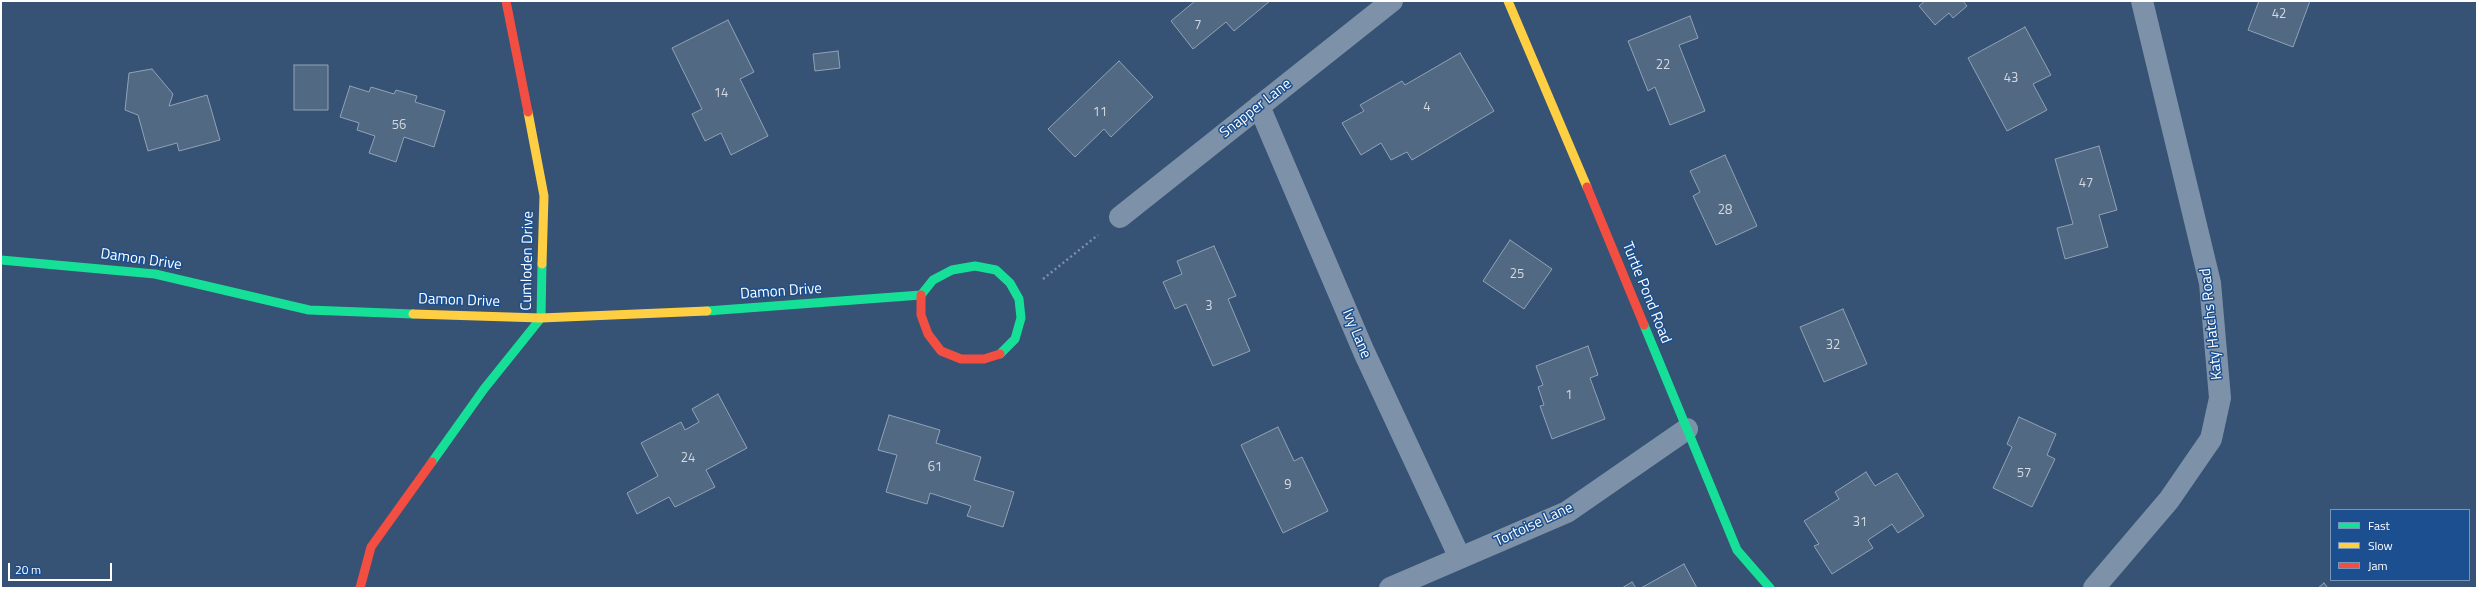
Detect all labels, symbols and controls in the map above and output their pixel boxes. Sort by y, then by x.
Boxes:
house number: 42 [2272,7,2286,23]
house number: 7 [1194,18,1202,34]
house number: 22 [1656,58,1670,74]
house number: 43 [2004,71,2018,87]
street label: Snapper Lane [1217,75,1295,143]
house number: 14 [714,86,728,102]
house number: 4 [1423,100,1431,116]
house number: 11 [1093,105,1107,121]
house number: 56 [392,118,406,134]
house number: 47 [2079,176,2093,192]
house number: 28 [1718,203,1732,219]
street label: Cumloden Drive [518,211,538,311]
street label: Turtle Pond Road [1617,240,1675,346]
street label: Damon Drive [99,245,183,275]
house number: 25 [1510,267,1524,283]
street label: Katy Hatchs Road [2197,267,2227,381]
street label: Damon Drive [740,280,822,304]
street label: Damon Drive [418,291,500,311]
house number: 3 [1205,299,1213,315]
street label: Ivy Lane [1338,307,1374,361]
house number: 32 [1826,338,1840,354]
house number: 1 [1565,388,1573,404]
house number: 24 [681,451,695,467]
house number: 61 [928,460,942,476]
house number: 57 [2017,466,2031,482]
house number: 9 [1284,478,1292,494]
street label: Tortoise Lane [1492,499,1576,551]
legend [2330,509,2470,581]
house number: 31 [1853,515,1867,531]
text: Fast [2368,516,2390,535]
text: Slow [2368,536,2393,555]
scale bar [10,555,114,581]
text: Jam [2368,556,2388,575]
text: 20 m [15,560,41,579]

